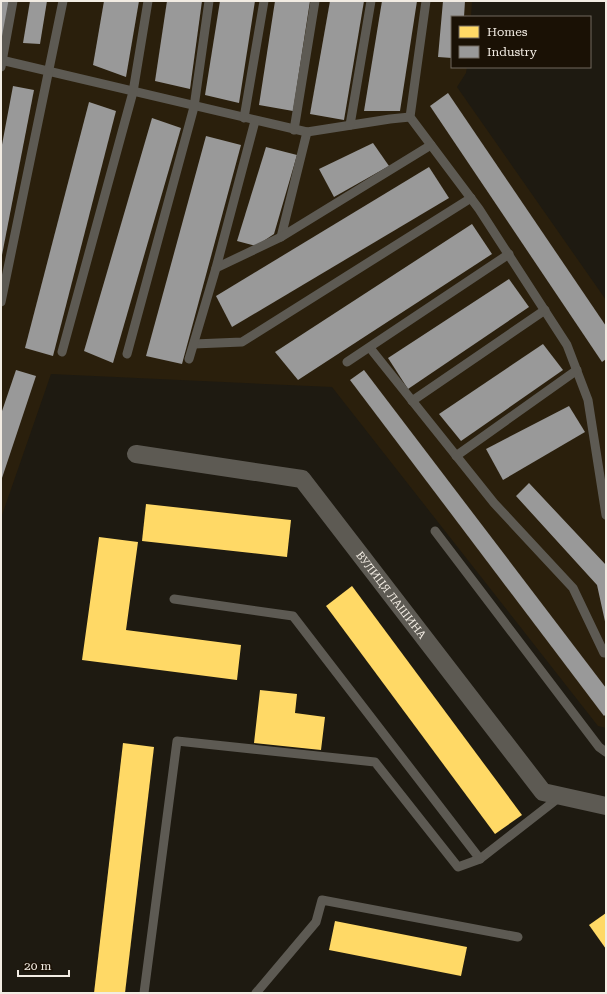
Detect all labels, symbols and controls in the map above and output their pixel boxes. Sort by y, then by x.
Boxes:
legend [451,16,591,68]
text: Homes [487,25,528,39]
text: Industry [487,45,538,59]
street label: ВУЛИЦЯ ЛАШИНА [353,548,429,641]
scale bar [18,952,69,978]
text: 20 m [24,959,51,973]

